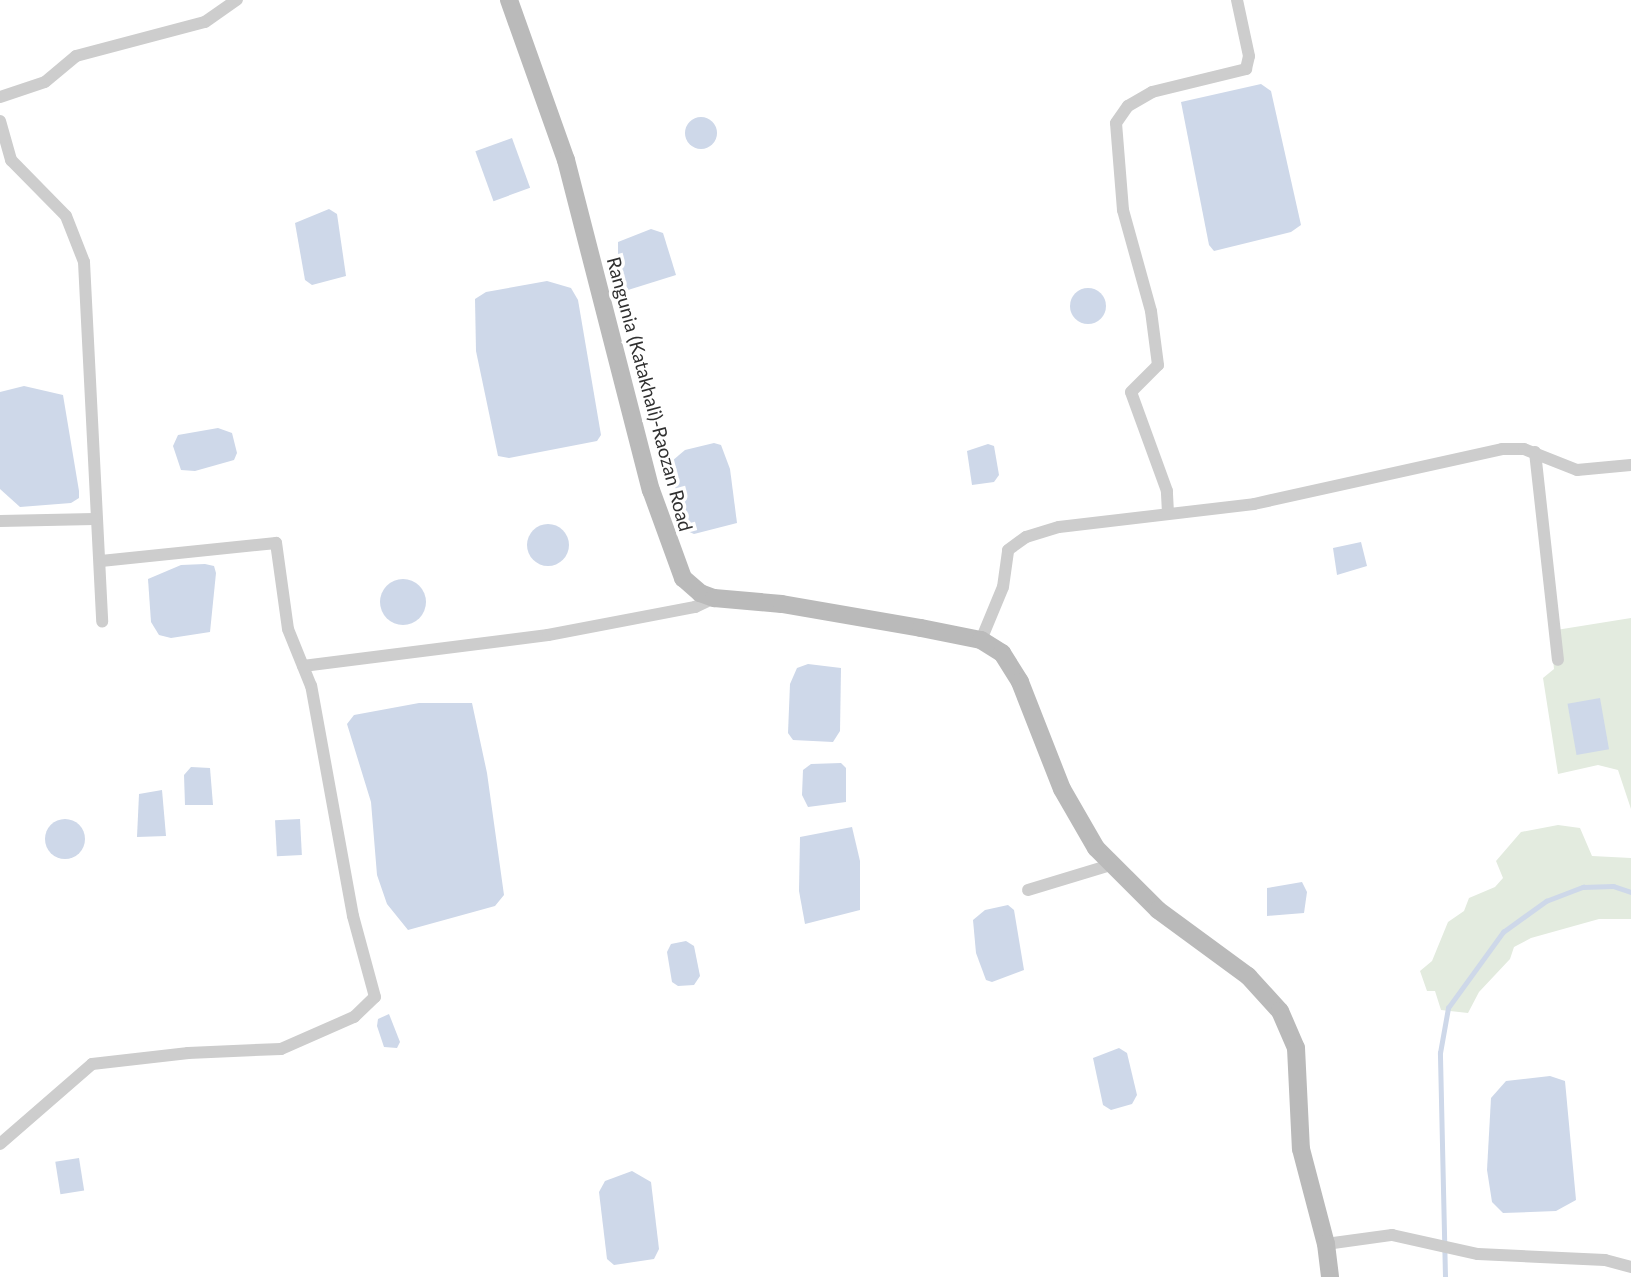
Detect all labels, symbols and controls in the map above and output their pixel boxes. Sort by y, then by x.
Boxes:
street label: Rangunia (Katakhali)-Raozan Road [602,254,698,534]

